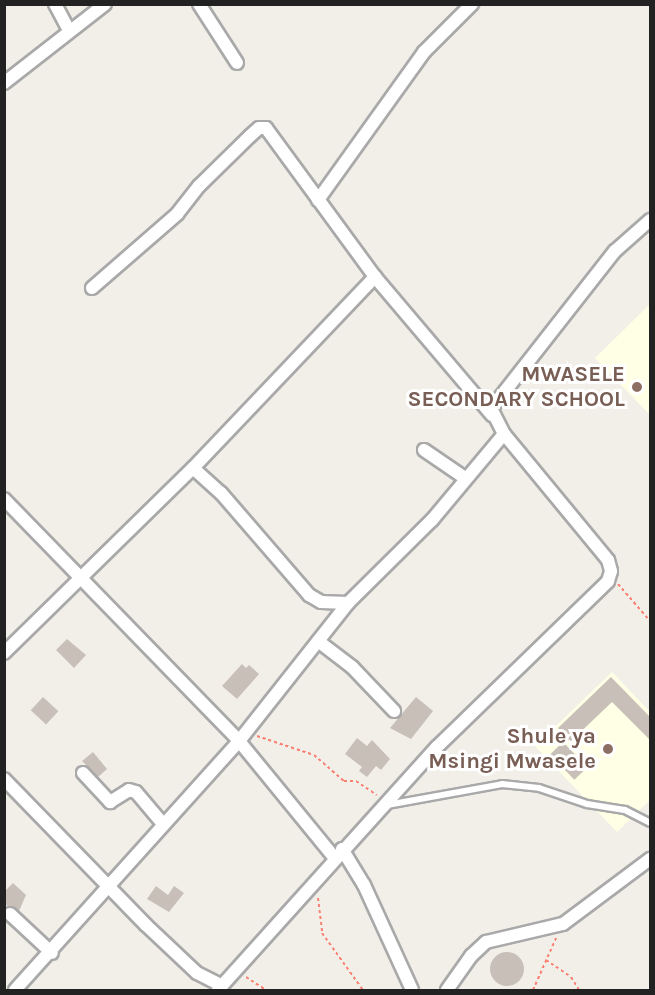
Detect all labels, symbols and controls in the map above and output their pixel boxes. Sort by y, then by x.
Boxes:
place label: MWASELE SECONDARY SCHOOL [407,361,625,412]
marker: MWASELE SECONDARY SCHOOL [630,380,644,394]
place label: Shule ya Msingi Mwasele [428,723,596,774]
marker: Shule ya Msingi Mwasele [601,742,615,756]

